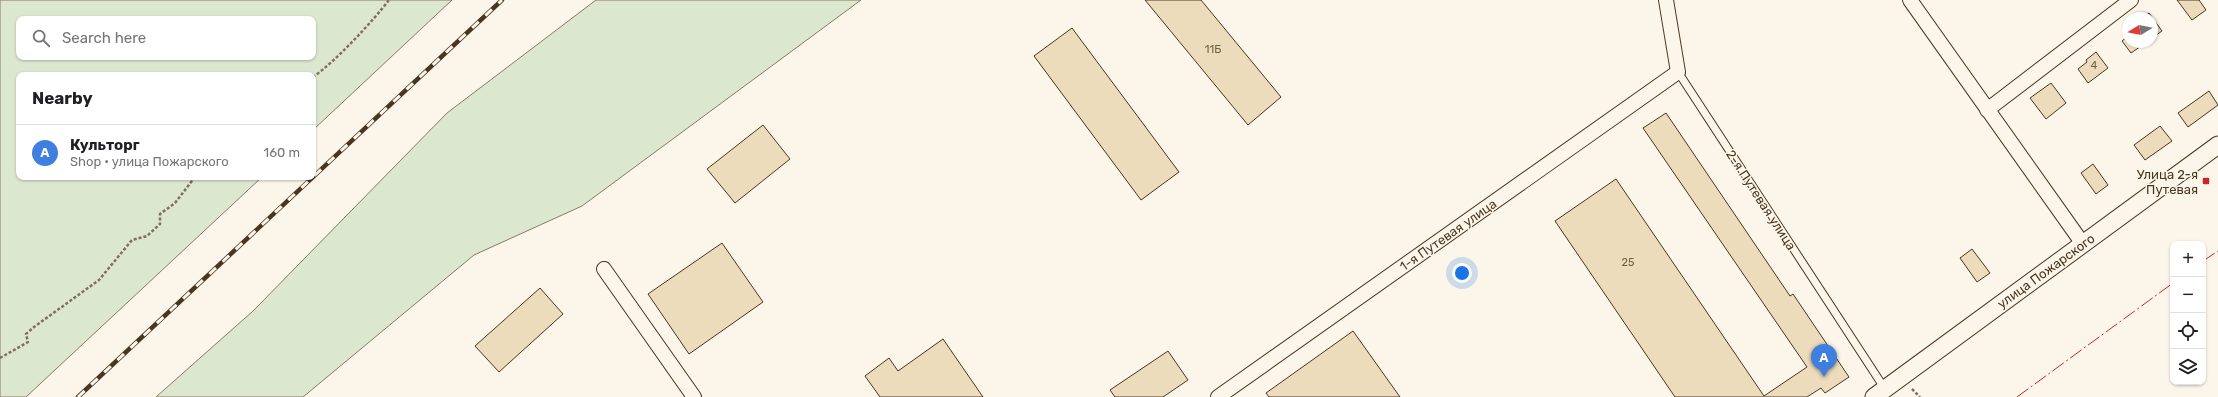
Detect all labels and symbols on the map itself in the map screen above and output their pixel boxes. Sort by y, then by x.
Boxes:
north arrow [2122,12,2158,48]
house number: 11Б [1205,43,1221,56]
house number: 4 [2091,59,2098,72]
street label: 2-я Путевая улица [1723,147,1799,253]
place label: Улица 2-я Путевая [2137,167,2198,197]
marker: Улица 2-я Путевая [2201,176,2211,186]
street label: 1-я Путевая улица [1397,196,1499,274]
street label: улица Пожарского [1994,231,2098,311]
house number: 25 [1622,256,1635,269]
your location [1452,263,1472,283]
pin: A [1811,344,1837,377]

